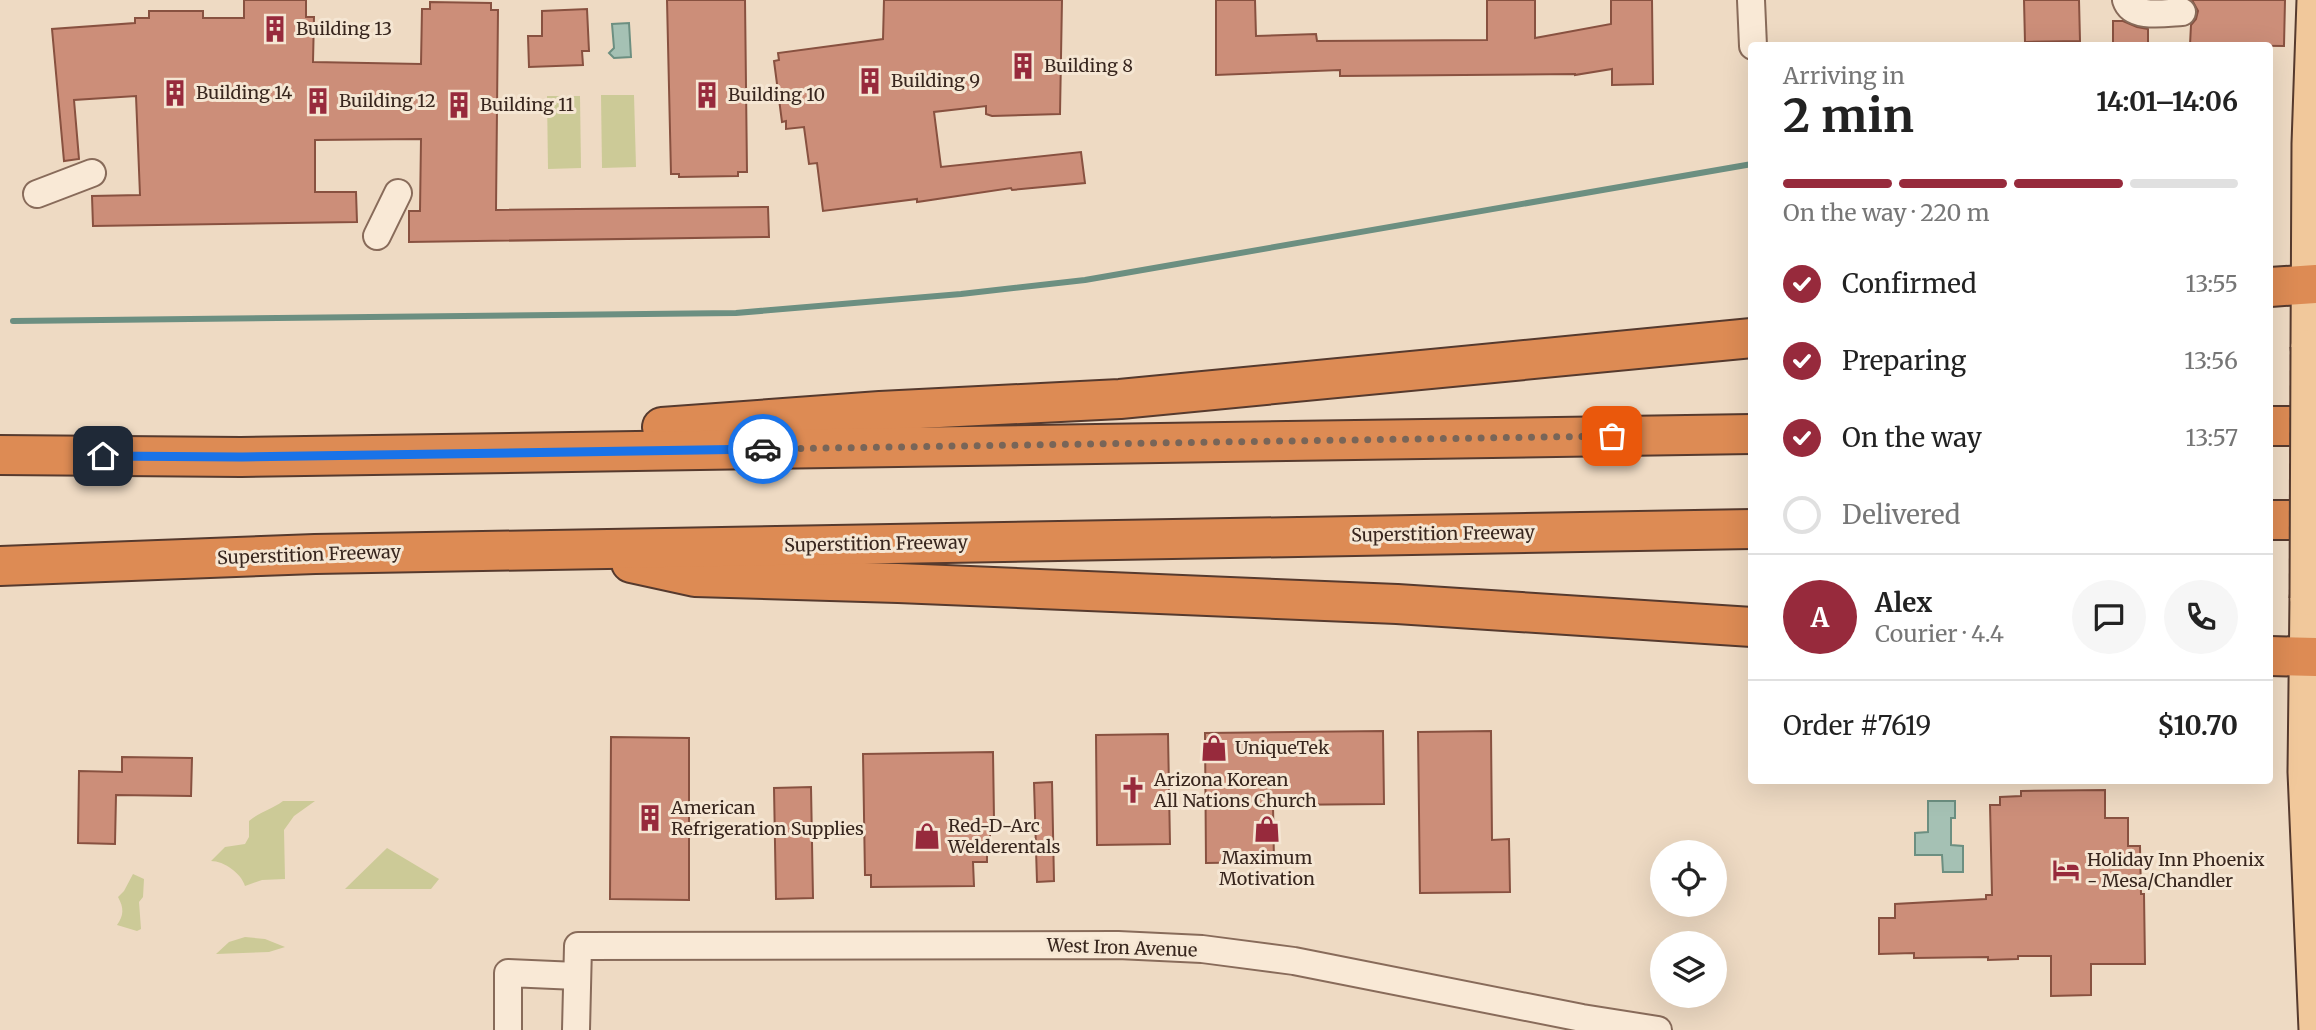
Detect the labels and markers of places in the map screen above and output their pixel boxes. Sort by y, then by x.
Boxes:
building icon: Building 13 [260,14,290,44]
place label: Building 13 [296,17,392,40]
building icon: Building 8 [1008,51,1038,81]
place label: Building 8 [1044,54,1133,77]
building icon: Building 9 [855,66,885,96]
place label: Building 9 [891,69,980,92]
building icon: Building 14 [160,78,190,108]
building icon: Building 10 [692,80,722,110]
place label: Building 14 [196,81,292,104]
place label: Building 10 [728,83,825,106]
building icon: Building 12 [303,86,333,116]
place label: Building 12 [339,89,436,112]
building icon: Building 11 [444,90,474,120]
place label: Building 11 [480,93,574,116]
pin [1582,406,1642,466]
pin [73,426,133,486]
shop icon: UniqueTek [1199,733,1229,763]
place label: UniqueTek [1235,736,1330,759]
place label: Arizona Korean All Nations Church [1153,768,1317,812]
church icon: Arizona Korean All Nations Church [1118,775,1148,805]
place label: American Refrigeration Supplies [670,796,864,840]
building icon: American Refrigeration Supplies [635,803,665,833]
place label: Red-D-Arc Welderentals [947,814,1061,858]
shop icon: Maximum Motivation [1252,814,1282,844]
shop icon: Red-D-Arc Welderentals [912,821,942,851]
place label: Maximum Motivation [1219,846,1315,890]
place label: Holiday Inn Phoenix - Mesa/Chandler [2087,848,2265,892]
hotel icon: Holiday Inn Phoenix - Mesa/Chandler [2051,855,2081,885]

